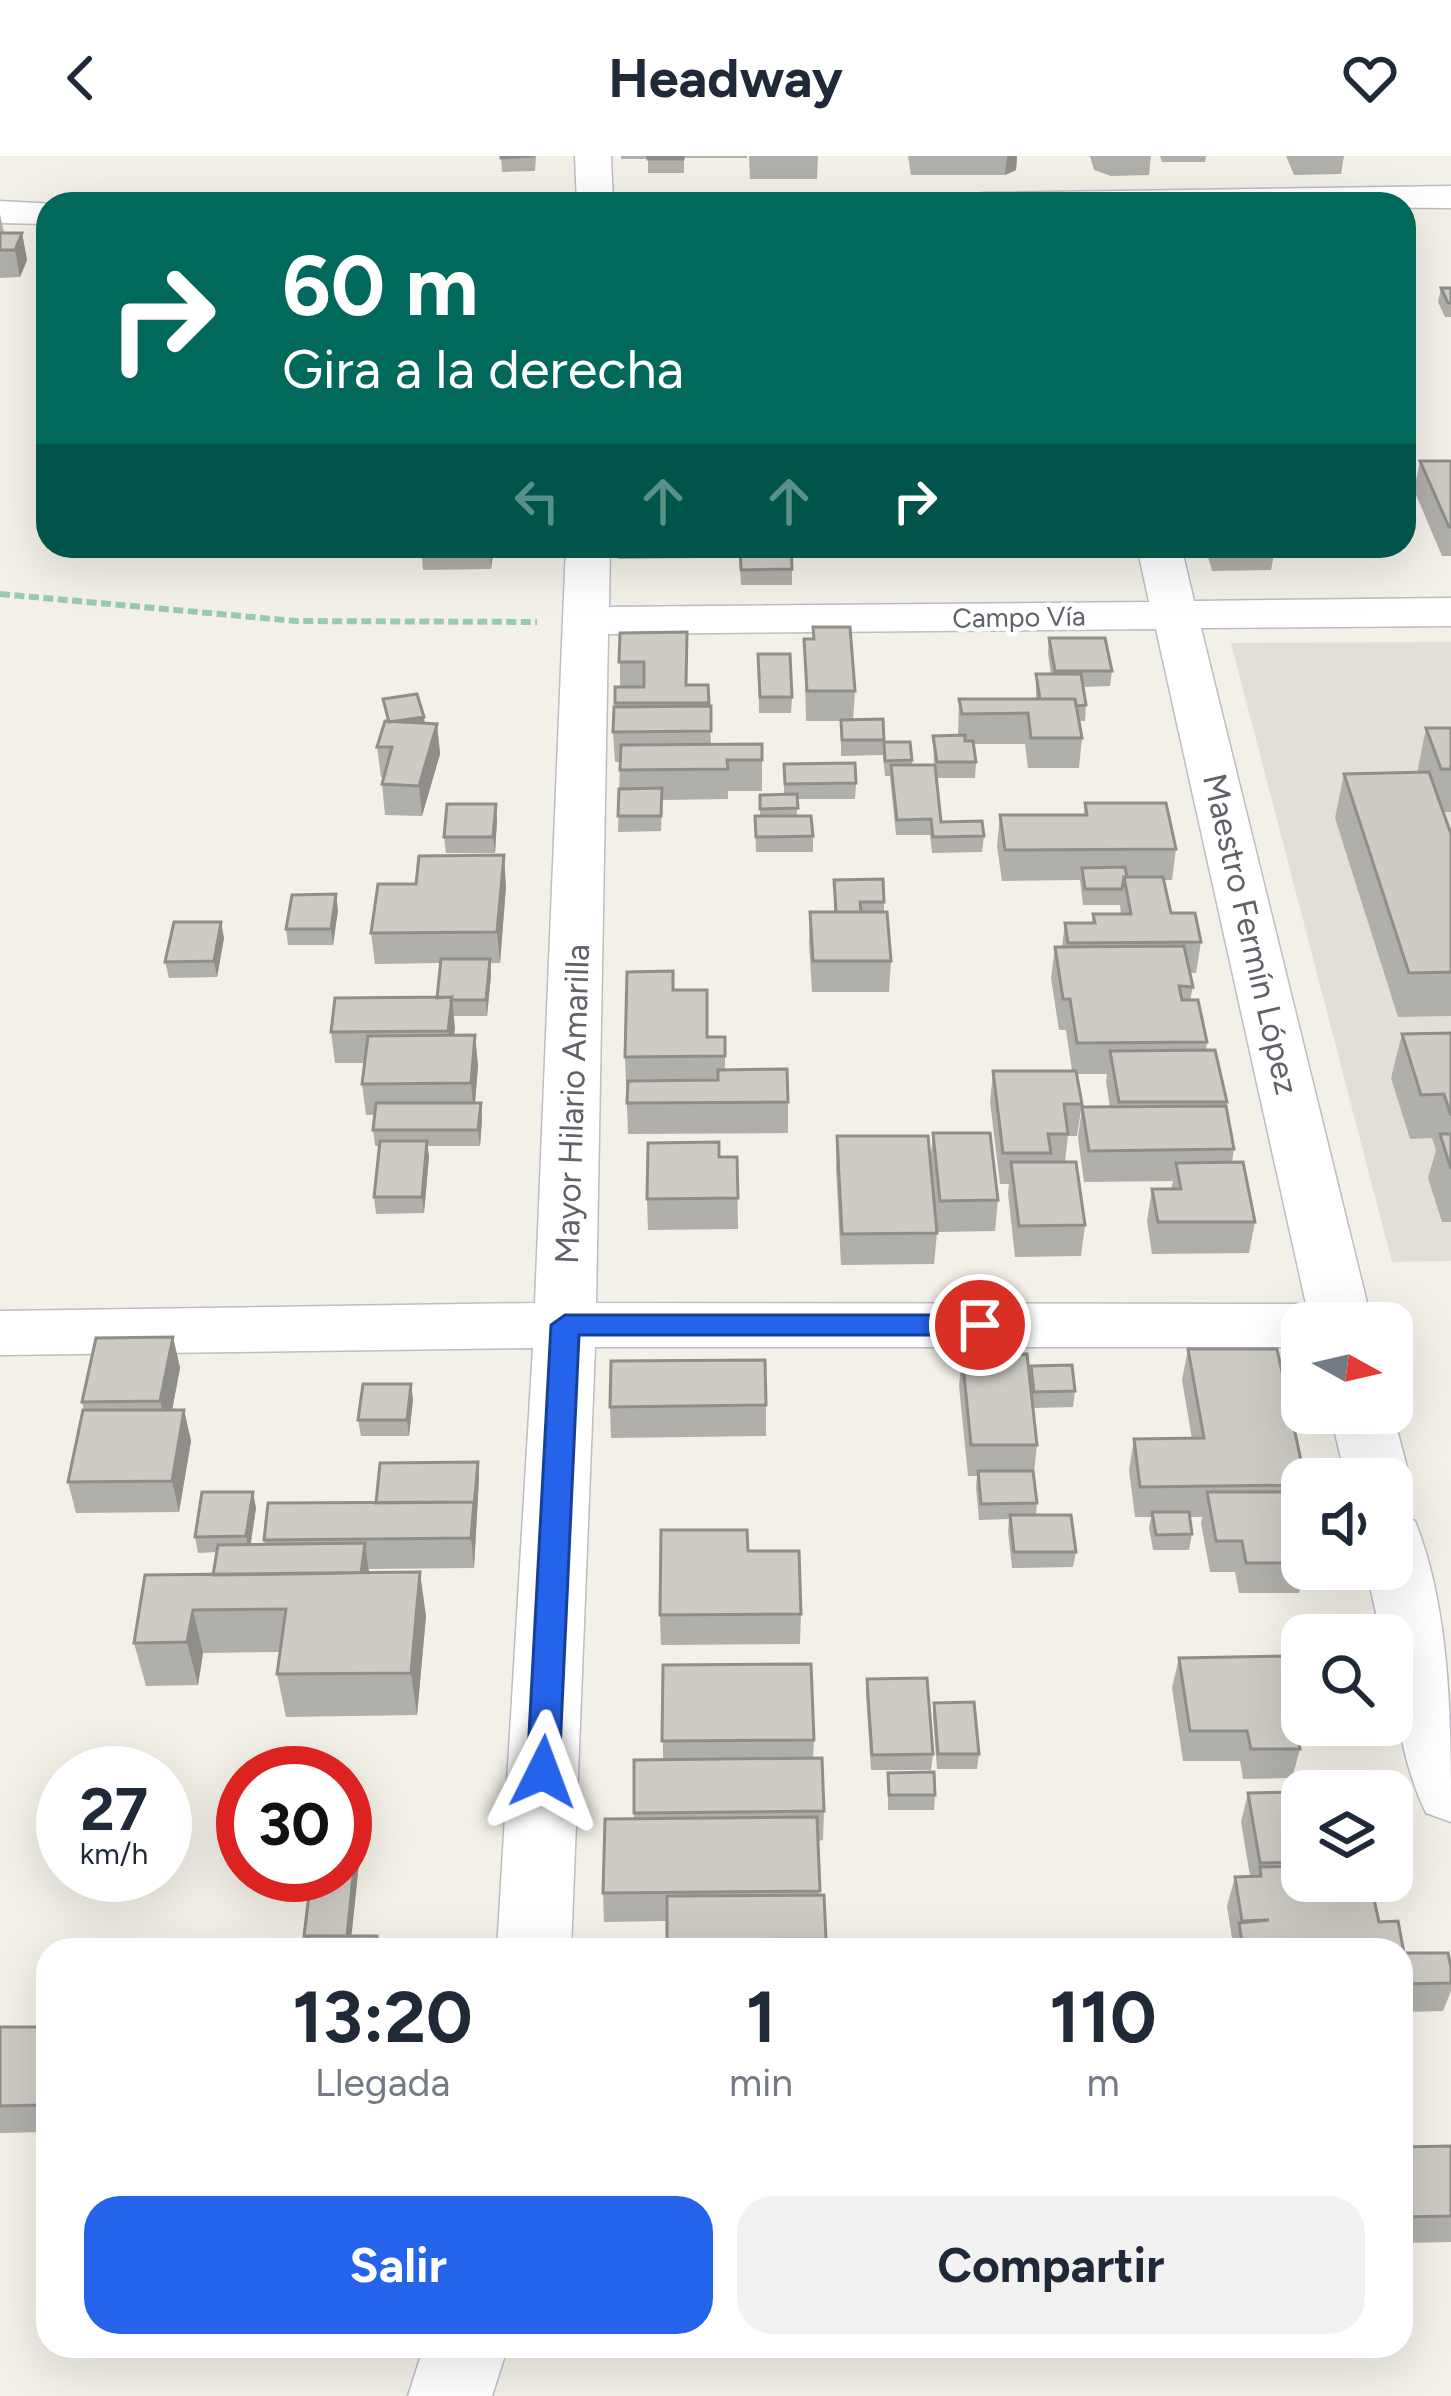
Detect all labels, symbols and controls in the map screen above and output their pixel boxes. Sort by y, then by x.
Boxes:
icon: back [48,45,114,111]
icon: heart [1337,45,1403,111]
text: Headway [608,46,843,111]
text: 60 m [282,235,478,336]
icon: right [84,240,240,396]
text: Gira a la derecha [282,337,684,402]
icon: left [504,468,570,534]
icon: ahead [630,468,696,534]
icon: ahead [756,468,822,534]
icon: right [882,468,948,534]
street label: Campo Vía [952,599,1086,635]
street label: Maestro Fermín López [1195,770,1307,1098]
street label: Mayor Hilario Amarilla [547,943,597,1265]
pin [929,1274,1031,1376]
icon: arrive [947,1292,1013,1358]
north arrow [1281,1302,1413,1434]
map controls [1281,1302,1413,1902]
button: sound [1281,1458,1413,1590]
button: search [1281,1614,1413,1746]
position arrow [480,1709,606,1835]
speed limit sign: 30 [216,1746,372,1902]
button: layers [1281,1770,1413,1902]
text: 27 [80,1773,148,1845]
text: km/h [80,1835,148,1872]
text: 13:20 [292,1974,473,2060]
text: 1 [746,1974,776,2060]
text: 110 [1049,1974,1157,2060]
text: Llegada [315,2059,450,2106]
text: min [729,2059,793,2106]
text: m [1086,2059,1120,2106]
button: Salir [84,2196,713,2334]
button: Compartir [737,2196,1365,2334]

